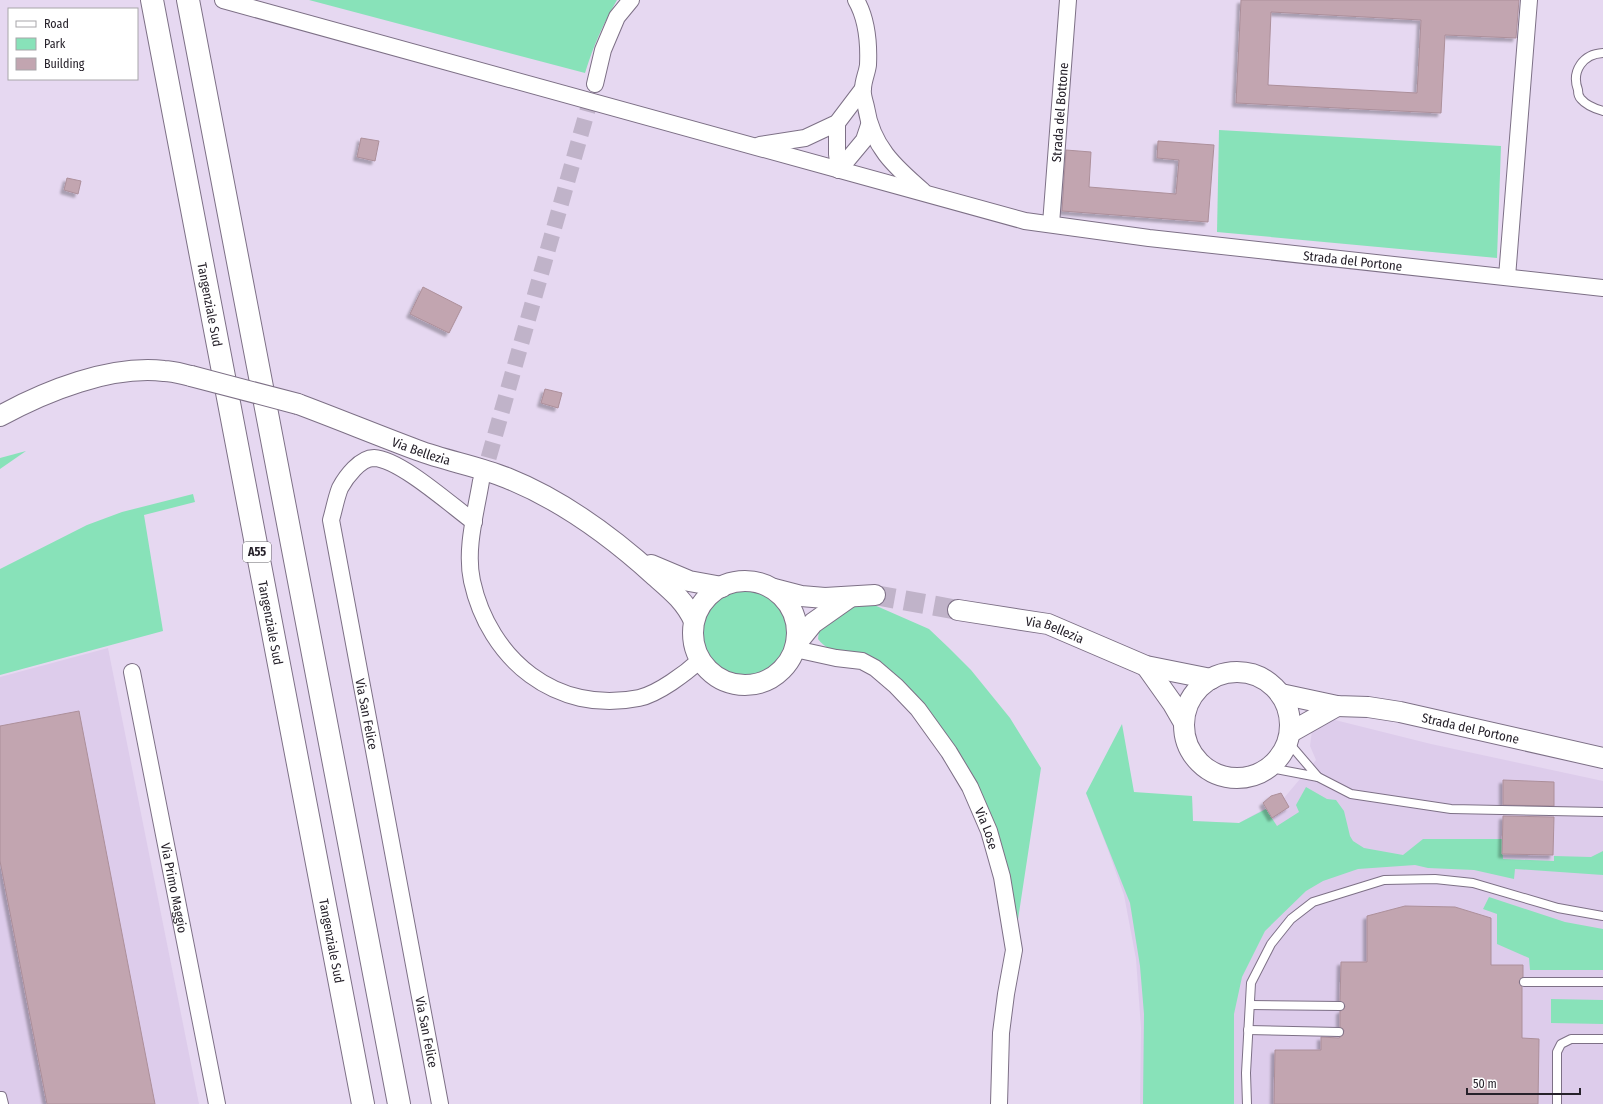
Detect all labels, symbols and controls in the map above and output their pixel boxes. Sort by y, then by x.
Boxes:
legend [8,8,138,80]
text: Road [44,17,69,31]
text: Park [44,37,66,51]
text: Building [44,57,85,71]
street label: Strada del Bottone [1049,62,1071,163]
street label: Strada del Portone [1302,248,1403,274]
street label: Tangenziale Sud [194,261,225,348]
street label: Via Bellezia [390,434,452,468]
road number: A55 [243,542,271,562]
street label: Tangenziale Sud [255,579,286,666]
street label: Via Bellezia [1025,614,1086,646]
street label: Via San Felice [352,677,381,751]
street label: Strada del Portone [1420,710,1521,747]
street label: Via Lose [972,805,1001,851]
street label: Via Primo Maggio [158,842,190,934]
street label: Tangenziale Sud [316,898,347,985]
street label: Via San Felice [412,995,441,1069]
scale bar [1467,1070,1580,1096]
text: 50 m [1473,1077,1497,1091]

